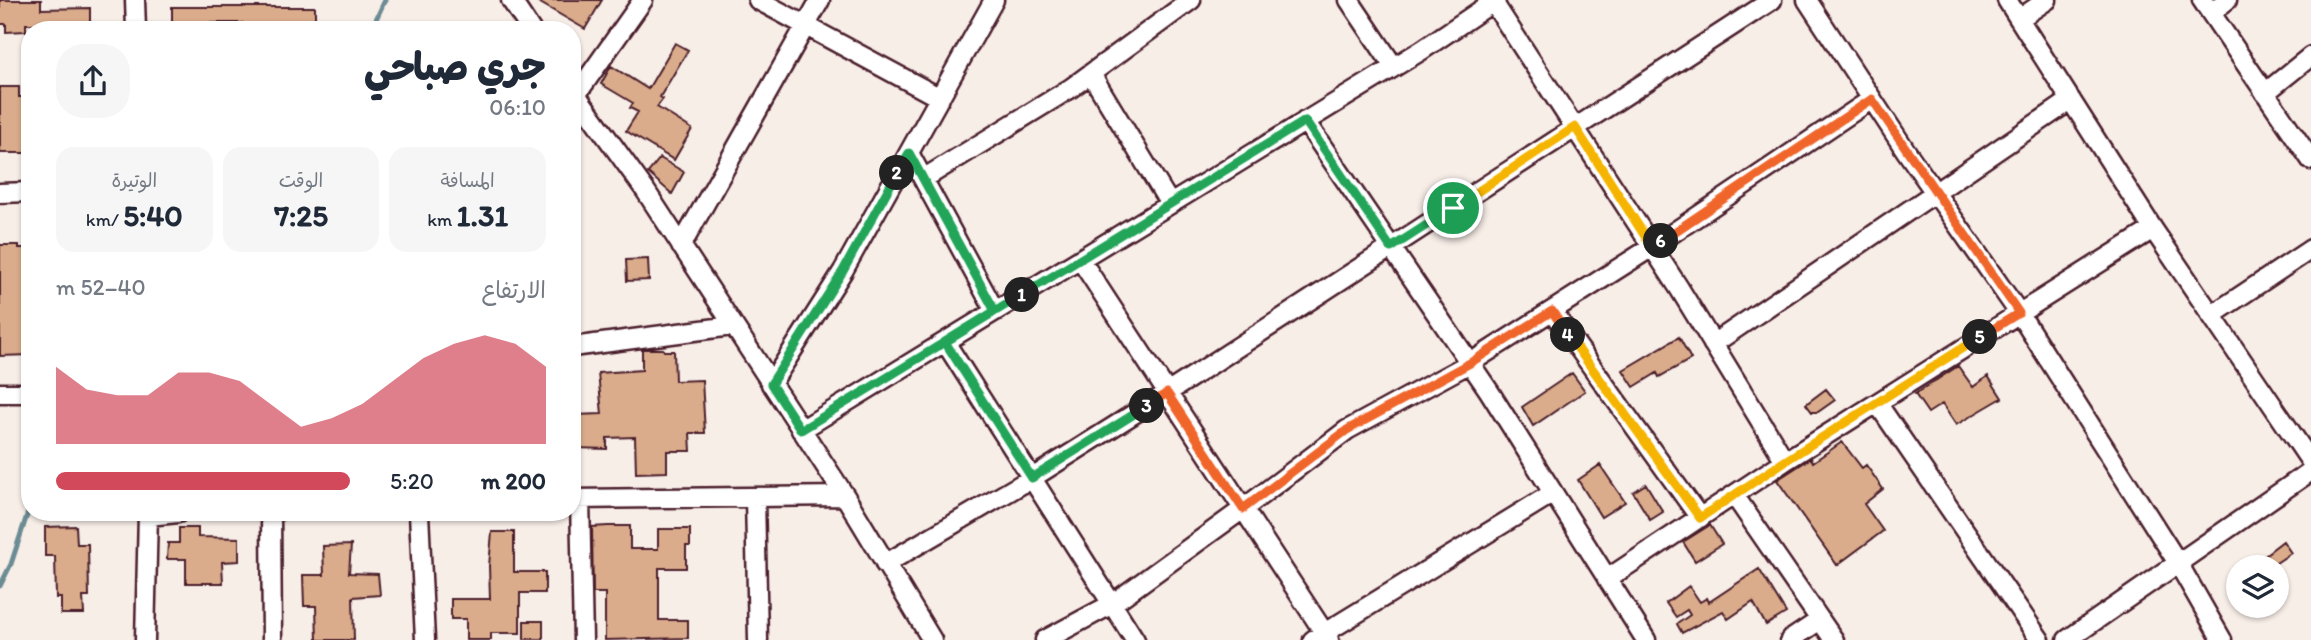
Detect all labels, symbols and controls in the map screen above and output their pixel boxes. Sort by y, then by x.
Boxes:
button: share [56,44,130,118]
text: جري صباحي [364,44,546,90]
text: 06:10 [489,93,546,121]
pin: 2 [880,156,914,190]
text: 2 [892,161,902,184]
text: الوتيرة [111,169,157,192]
text: الوقت [279,169,323,192]
text: المسافة [441,169,495,192]
pin [1423,178,1483,238]
icon: arrive [1434,189,1472,227]
text: 5:40 [123,197,183,234]
text: 7:25 [274,197,328,234]
text: 1.31 [457,197,508,234]
text: /km [86,208,123,231]
text: km [427,208,457,231]
pin: 6 [1644,224,1678,258]
text: 6 [1655,229,1666,252]
text: 40–52 m [56,273,146,301]
text: الارتفاع [482,276,546,304]
pin: 1 [1004,278,1040,312]
text: 1 [1017,283,1026,306]
pin: 4 [1550,318,1586,352]
pin: 5 [1962,320,1997,354]
text: 4 [1562,323,1573,346]
text: 5 [1975,325,1984,348]
pin: 3 [1130,388,1164,424]
text: 3 [1141,394,1152,417]
text: 5:20 [390,467,434,495]
text: 200 m [481,467,546,495]
map controls [2226,555,2289,618]
button: layers [2226,555,2289,618]

